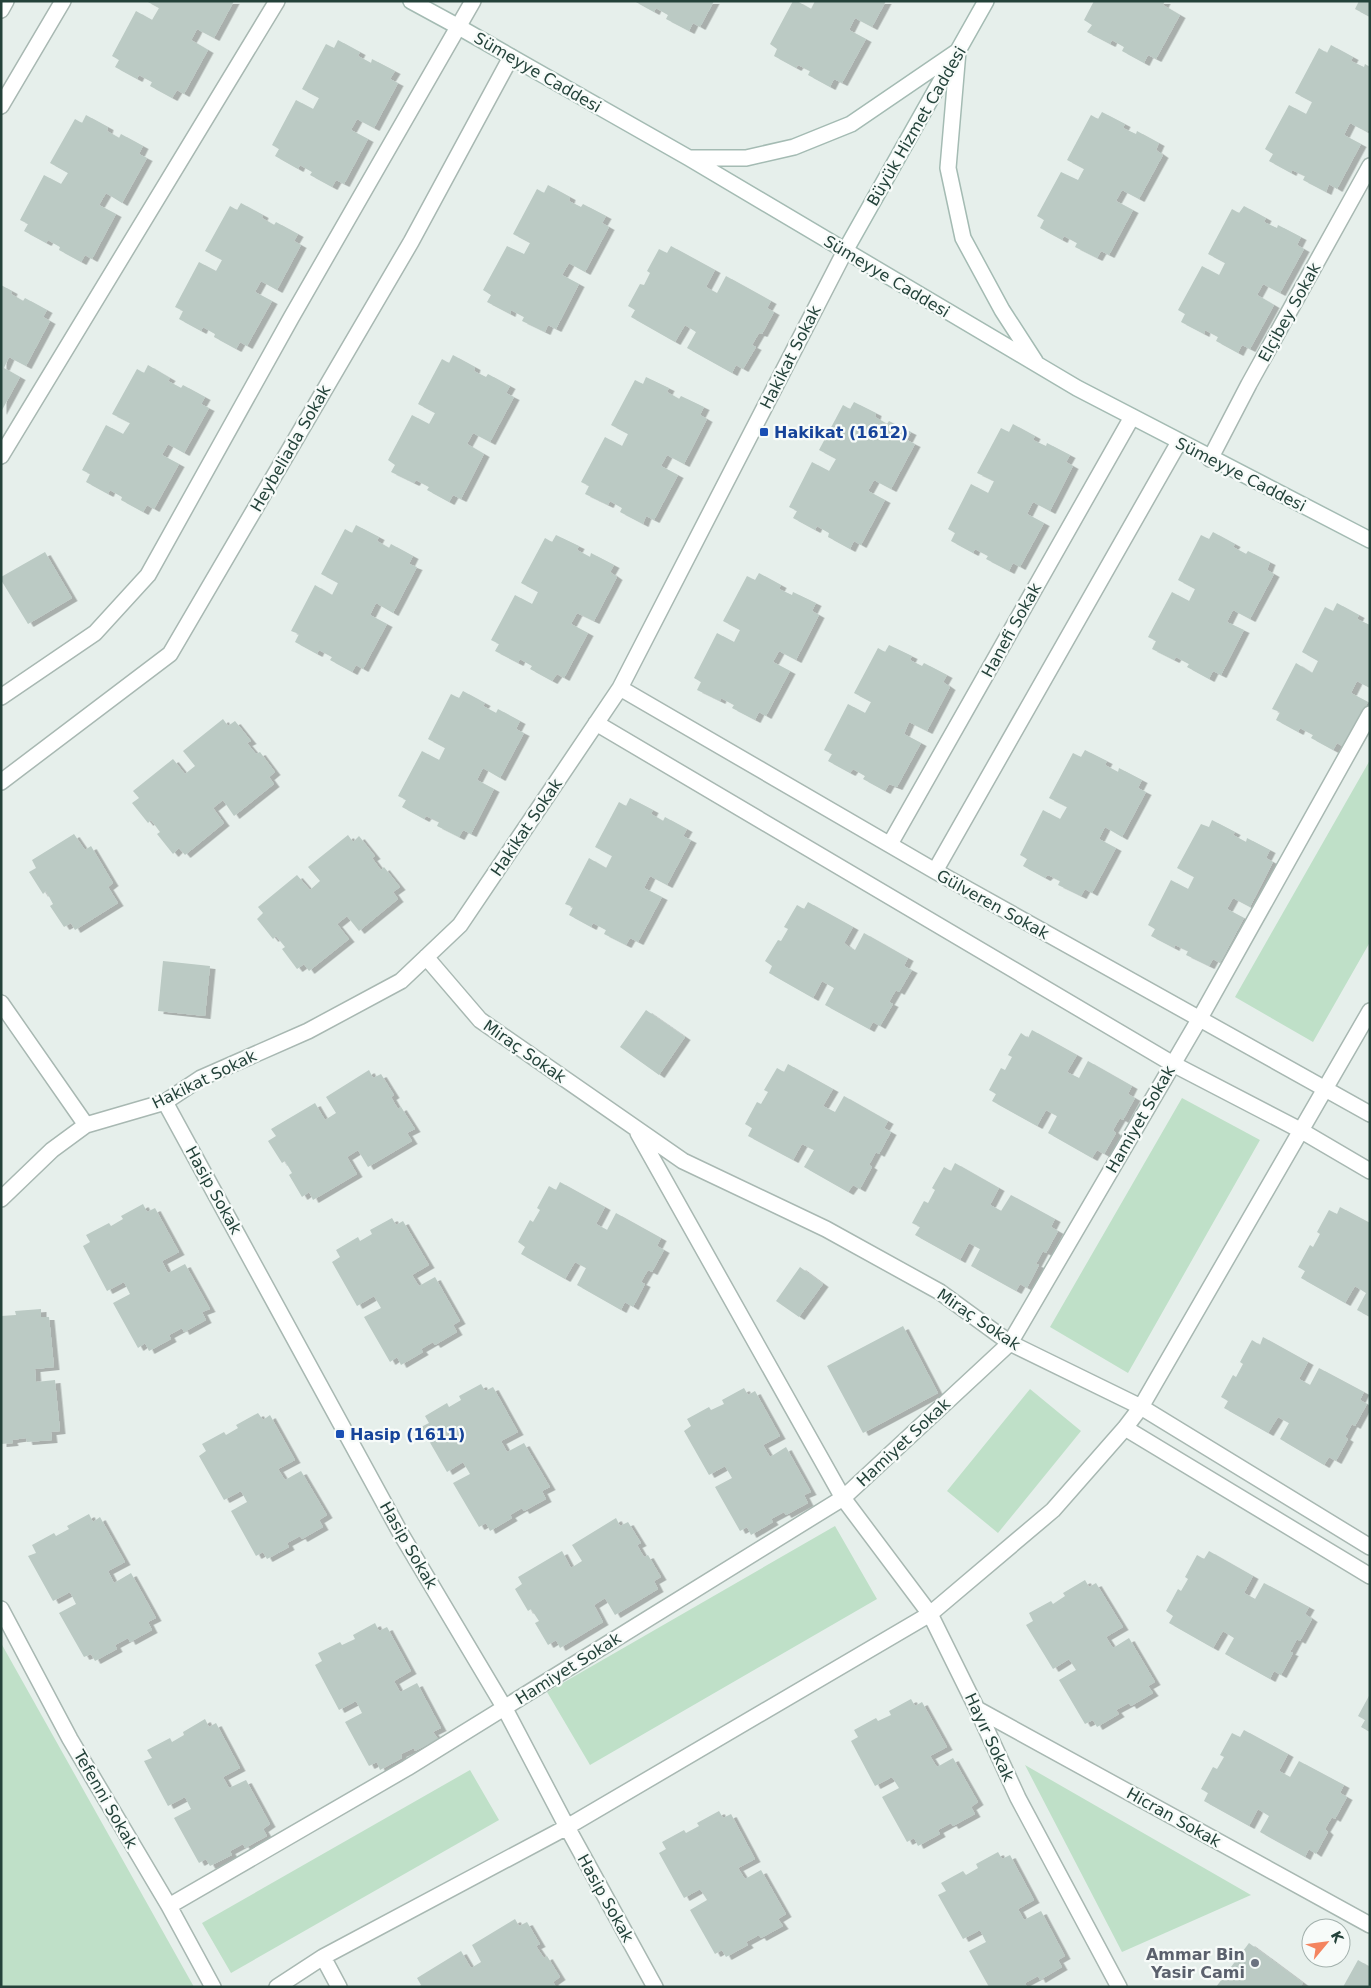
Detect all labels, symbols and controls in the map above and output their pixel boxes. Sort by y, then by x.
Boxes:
street label: Sümeyye Caddesi [471,28,605,117]
street label: Büyük Hizmet Caddesi [863,43,970,209]
street label: Sümeyye Caddesi [820,231,953,322]
street label: Elçibey Sokak [1254,259,1325,365]
street label: Hakikat Sokak [756,302,825,412]
street label: Heybeliada Sokak [246,381,335,515]
place label: Hakikat (1612) [774,423,908,442]
marker: Hakikat (1612) [758,426,770,438]
street label: Sümeyye Caddesi [1173,433,1309,515]
street label: Hanefi Sokak [978,579,1046,681]
street label: Hakikat Sokak [487,774,566,880]
street label: Gülveren Sokak [933,866,1053,944]
street label: Miraç Sokak [480,1016,570,1087]
street label: Hakikat Sokak [149,1046,260,1113]
street label: Hamiyet Sokak [1102,1062,1179,1176]
street label: Hasip Sokak [182,1143,246,1238]
street label: Miraç Sokak [933,1285,1025,1355]
street label: Hamiyet Sokak [853,1394,954,1490]
place label: Hasip (1611) [350,1425,465,1444]
marker: Hasip (1611) [334,1428,346,1440]
street label: Hasip Sokak [376,1498,442,1593]
street label: Hamiyet Sokak [512,1628,625,1708]
street label: Hayır Sokak [961,1690,1019,1785]
street label: Tefenni Sokak [69,1746,142,1852]
street label: Hicran Sokak [1123,1784,1225,1852]
street label: Hasip Sokak [574,1851,638,1946]
north arrow [1301,1918,1351,1968]
text: K [1328,1928,1348,1946]
place label: Ammar Bin Yasir Cami [1146,1945,1245,1982]
marker: Ammar Bin Yasir Cami [1249,1957,1261,1969]

